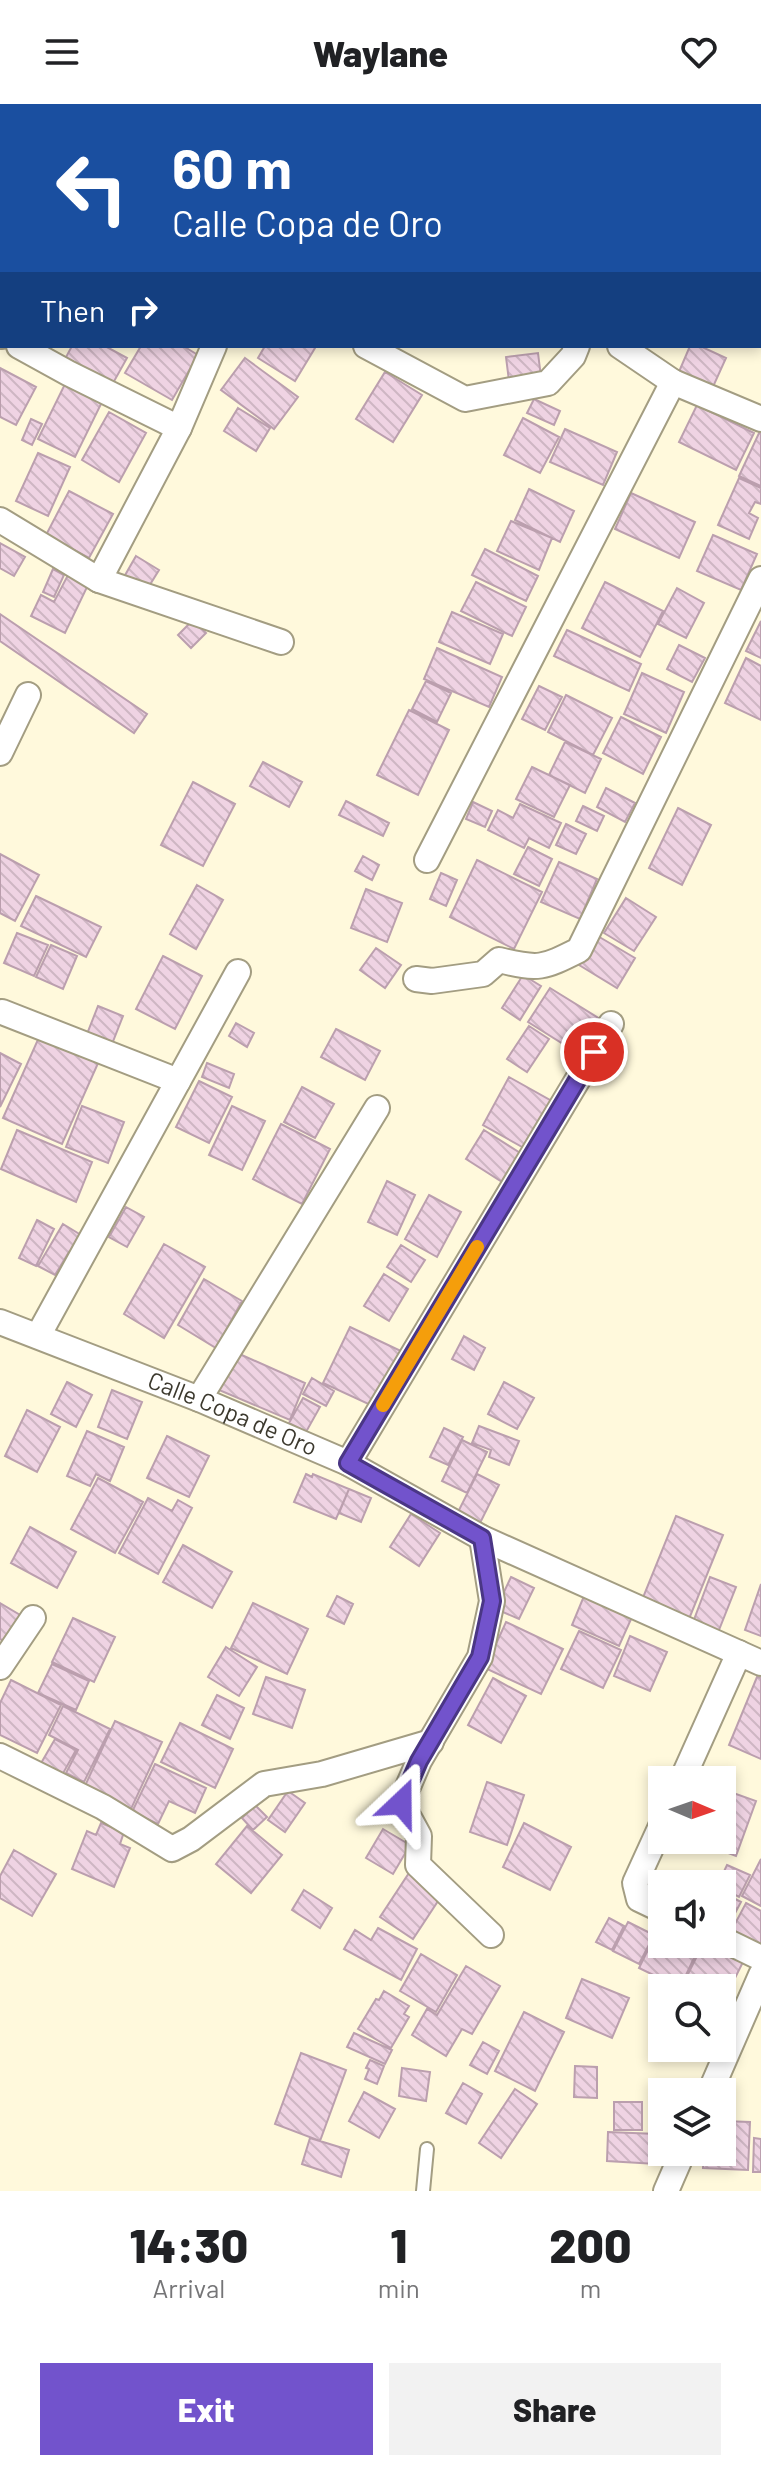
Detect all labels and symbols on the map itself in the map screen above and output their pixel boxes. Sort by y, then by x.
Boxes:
pin [560,1018,628,1086]
street label: Calle Copa de Oro [144,1365,322,1461]
position arrow [359,1761,443,1845]
north arrow [648,1766,736,1854]

